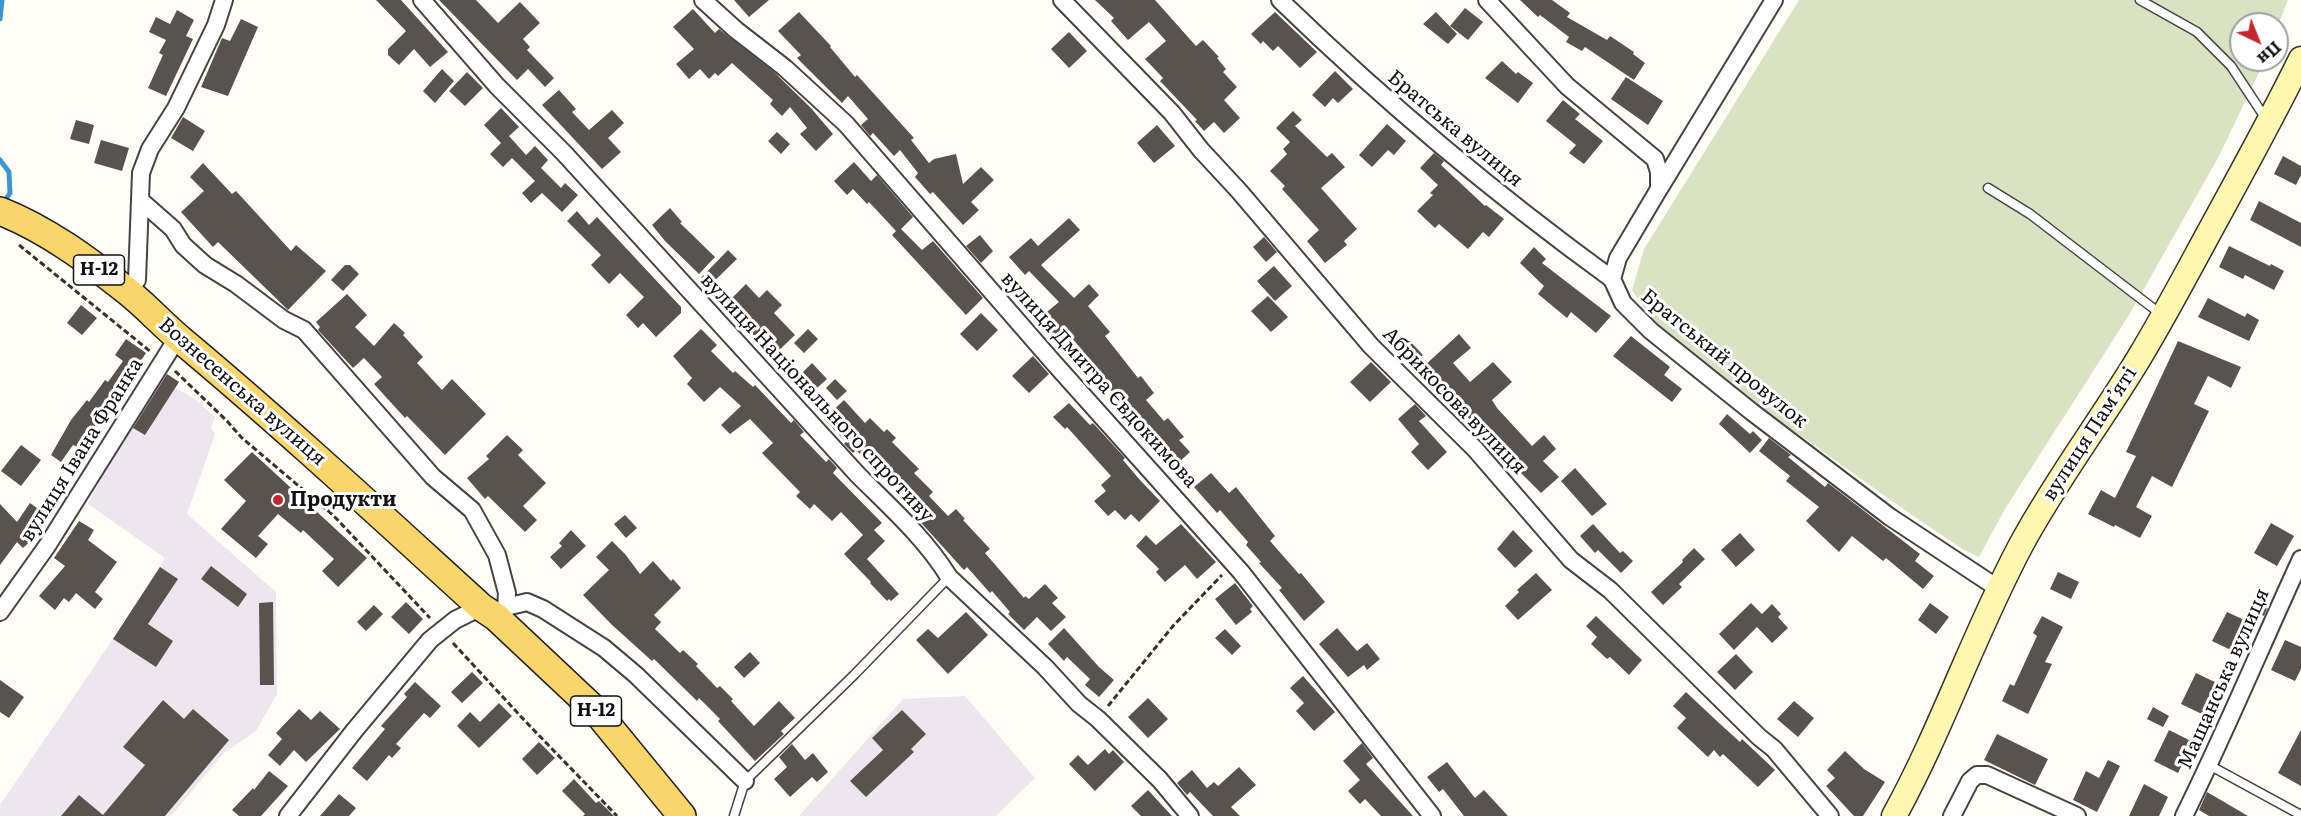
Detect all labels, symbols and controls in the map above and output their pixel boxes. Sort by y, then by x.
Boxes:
north arrow [2229,12,2289,72]
text: Пн [2253,36,2287,71]
street label: Братська вулиця [1383,65,1527,193]
road number: Н-12 [74,255,124,285]
street label: вулиця Дмитра Євдокимова [996,267,1202,493]
street label: вулиця Національного спротиву [695,269,939,527]
street label: Братський провулок [1636,284,1812,434]
street label: Вознесенська вулиця [153,313,331,471]
street label: Абрикосова вулиця [1377,322,1531,480]
street label: вулиця Івана Франка [16,354,148,546]
street label: вулиця Памʼяті [2038,362,2142,506]
place label: Продукти [290,488,397,512]
marker: Продукти [271,493,285,507]
street label: Мащанська вулиця [2173,585,2275,773]
road number: Н-12 [570,696,622,726]

